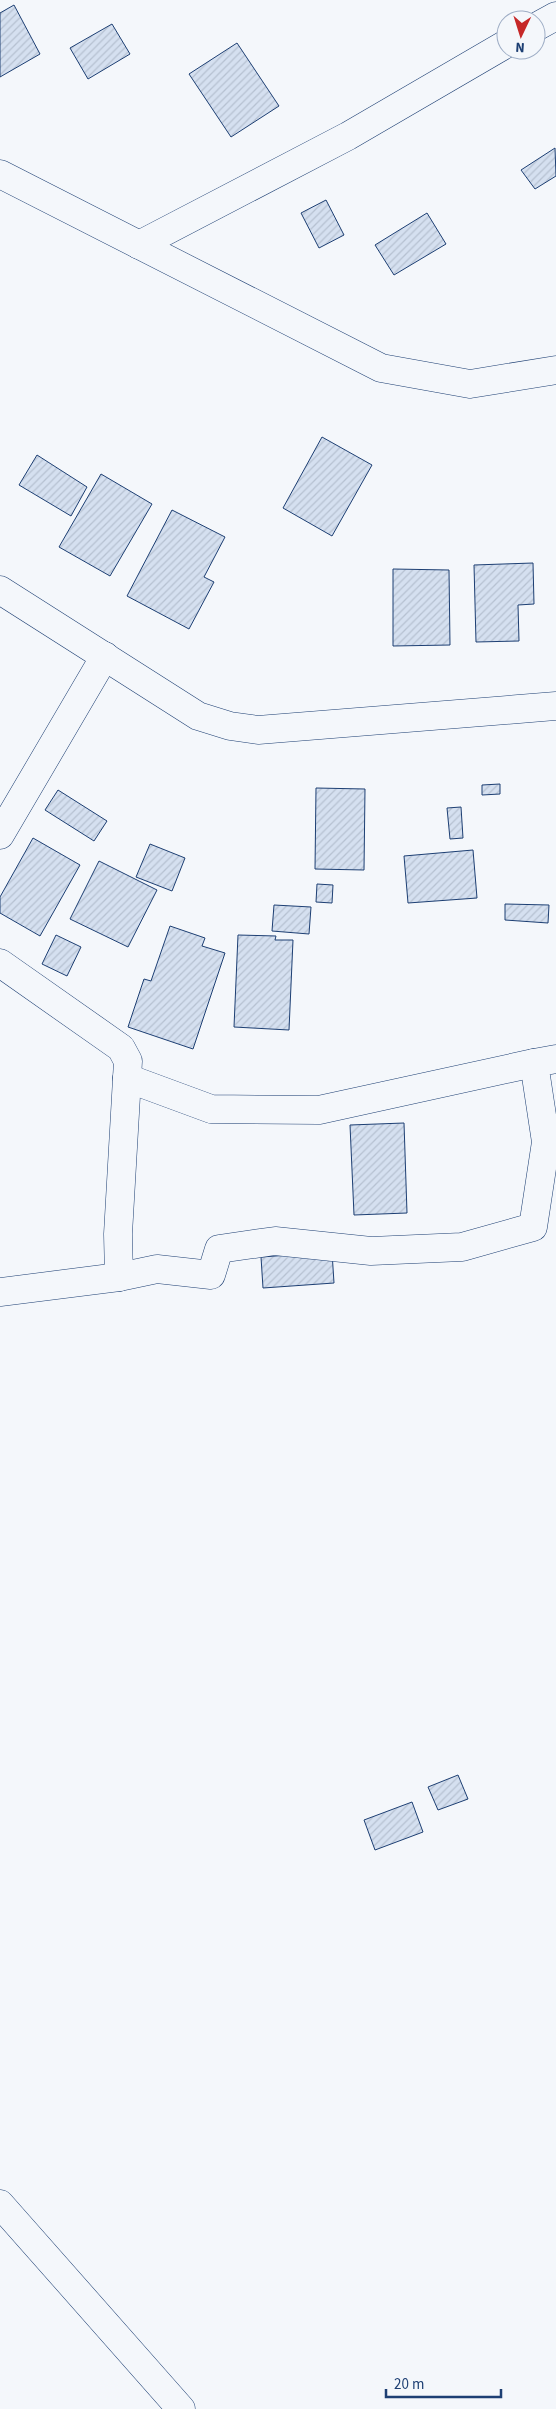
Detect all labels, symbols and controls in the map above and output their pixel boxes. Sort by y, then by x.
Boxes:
north arrow [496,10,546,60]
text: N [515,37,526,57]
scale bar [386,2366,501,2398]
text: 20 m [394,2374,424,2395]

